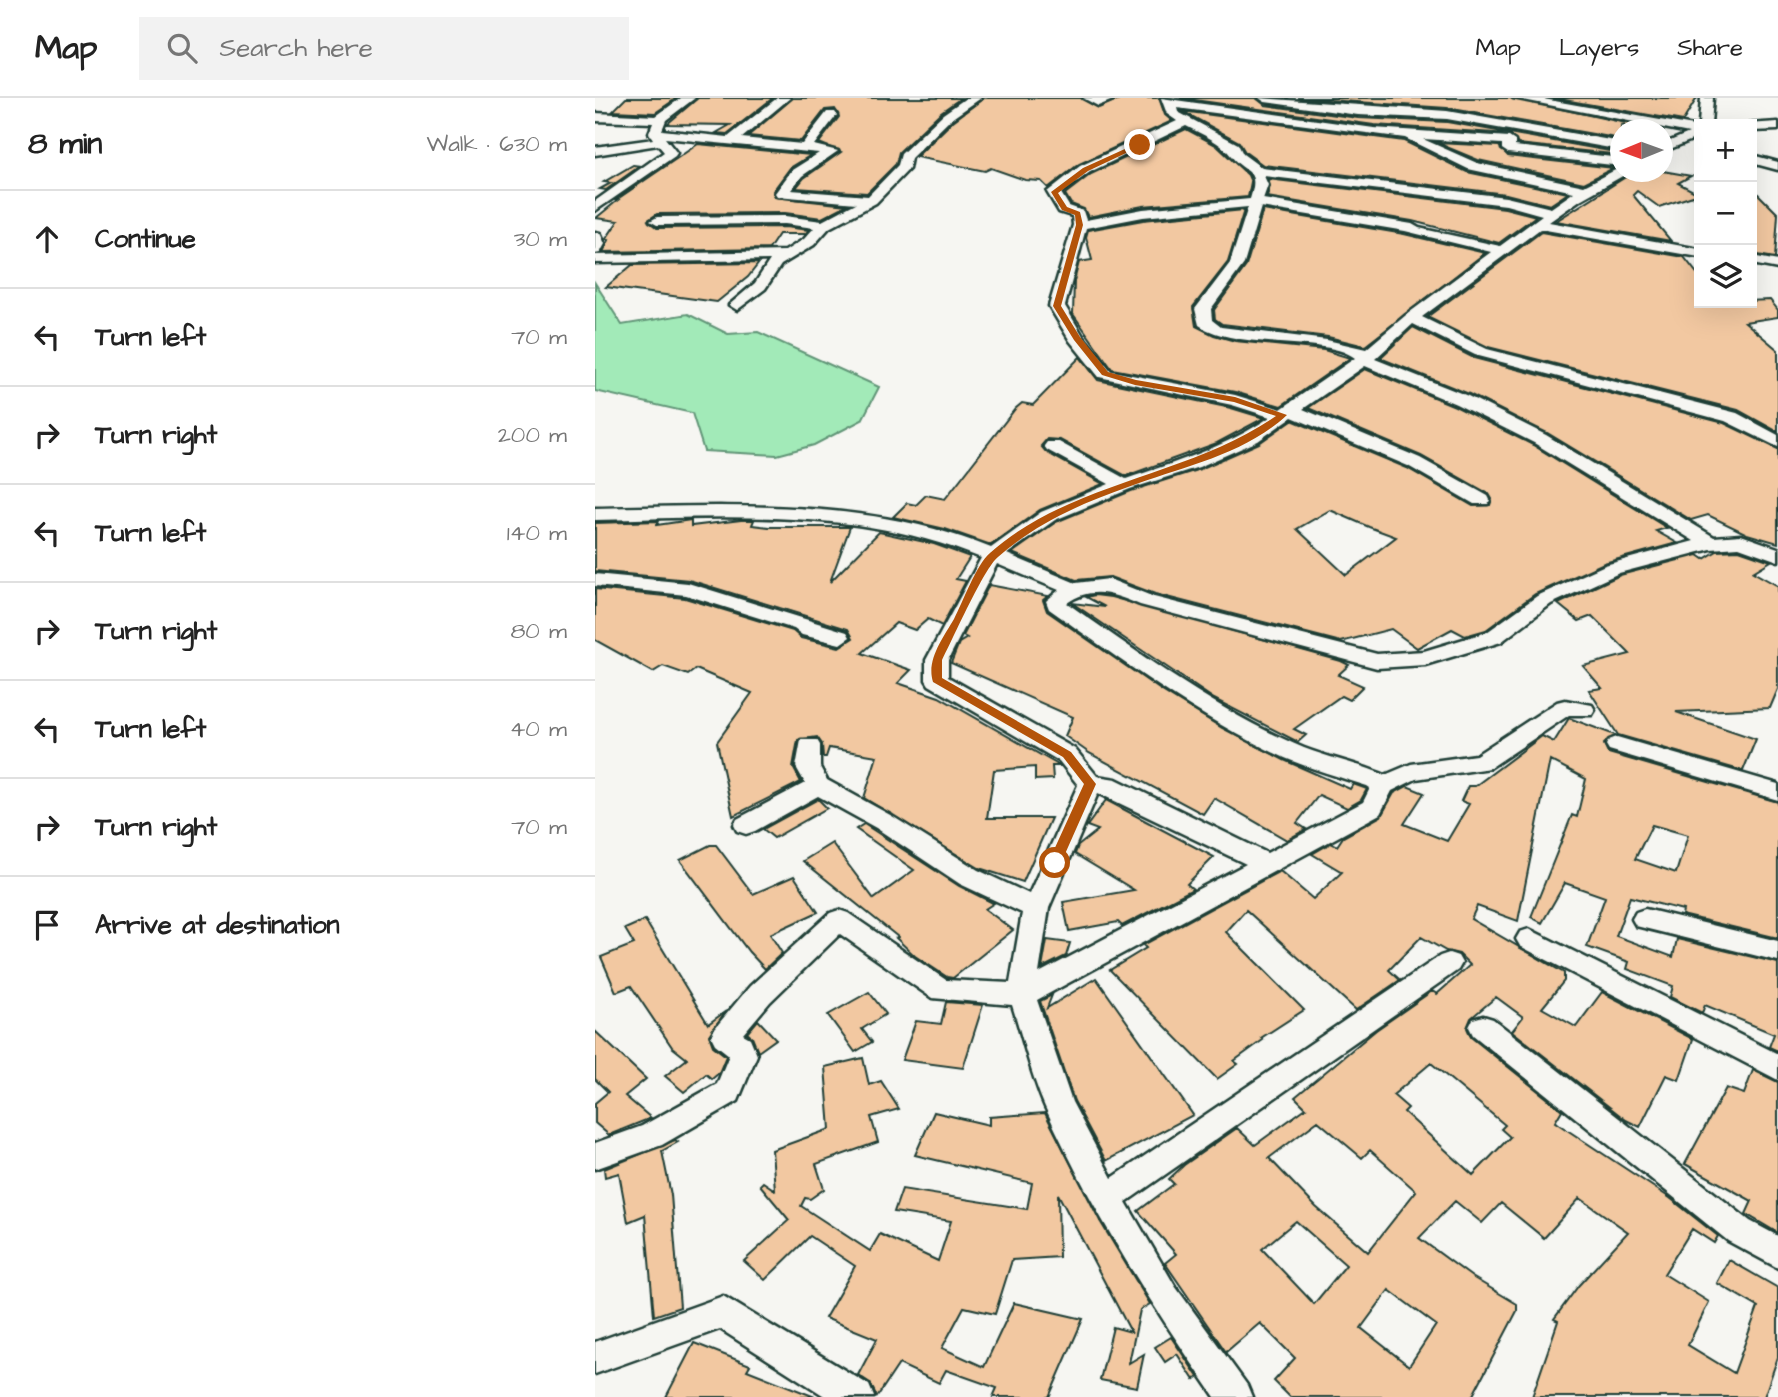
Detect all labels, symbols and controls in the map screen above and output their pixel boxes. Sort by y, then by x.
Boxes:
search box [139,17,629,80]
text: Map [35,25,97,71]
icon: search [163,29,201,67]
text: Search here [219,30,373,66]
text: Map [1476,31,1521,65]
text: Layers [1559,31,1639,65]
text: Share [1677,31,1743,65]
north arrow [1610,119,1673,182]
map controls [1694,119,1757,308]
button: + [1694,119,1757,182]
text: 8 min [28,123,102,165]
text: Walk · 630 m [427,128,567,160]
route end [1124,129,1155,160]
button: − [1694,182,1757,245]
icon: ahead [28,220,66,258]
text: Continue [95,221,196,257]
text: 30 m [514,223,567,255]
button: layers [1694,245,1757,308]
icon: left [28,318,66,356]
text: Turn left [95,319,206,355]
text: 70 m [511,321,567,353]
icon: right [28,416,66,454]
text: Turn right [95,417,217,453]
text: 200 m [498,419,567,451]
icon: left [28,514,66,552]
text: Turn left [95,515,206,551]
text: 140 m [507,517,567,549]
icon: right [28,612,66,650]
text: Turn right [95,613,217,649]
text: 80 m [510,615,567,647]
icon: left [28,710,66,748]
text: Turn left [95,711,206,747]
text: 40 m [510,713,567,745]
icon: right [28,808,66,846]
text: Turn right [95,809,217,845]
text: 70 m [511,811,567,843]
route start [1039,847,1070,878]
icon: arrive [28,906,66,944]
text: Arrive at destination [95,907,340,943]

